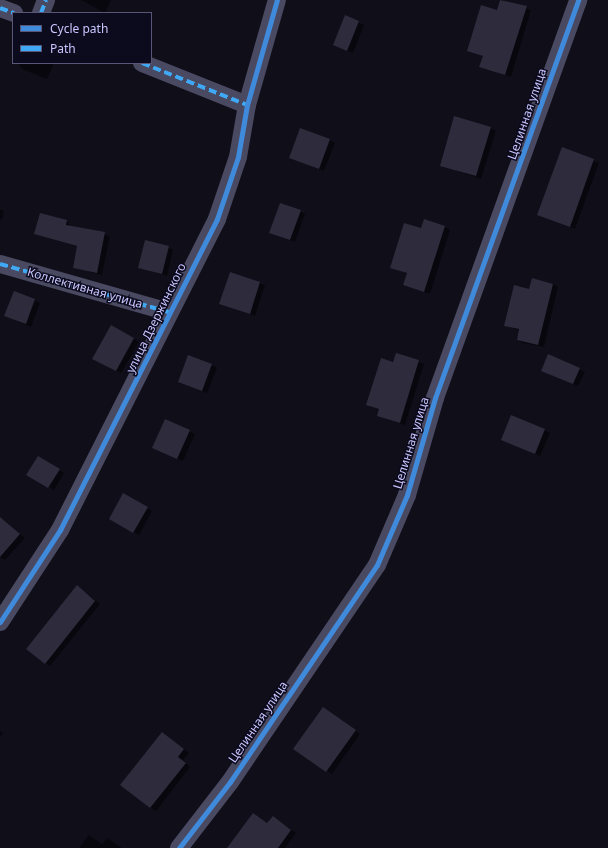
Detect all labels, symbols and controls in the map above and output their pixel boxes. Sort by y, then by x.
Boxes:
legend [12,12,152,64]
text: Cycle path [50,20,108,37]
text: Path [50,40,76,57]
street label: Целинная улица [505,67,549,161]
street label: улица Дзержинского [123,261,189,375]
street label: Коллективная улица [26,265,144,311]
street label: Целинная улица [390,395,432,491]
street label: Целинная улица [225,678,291,766]

